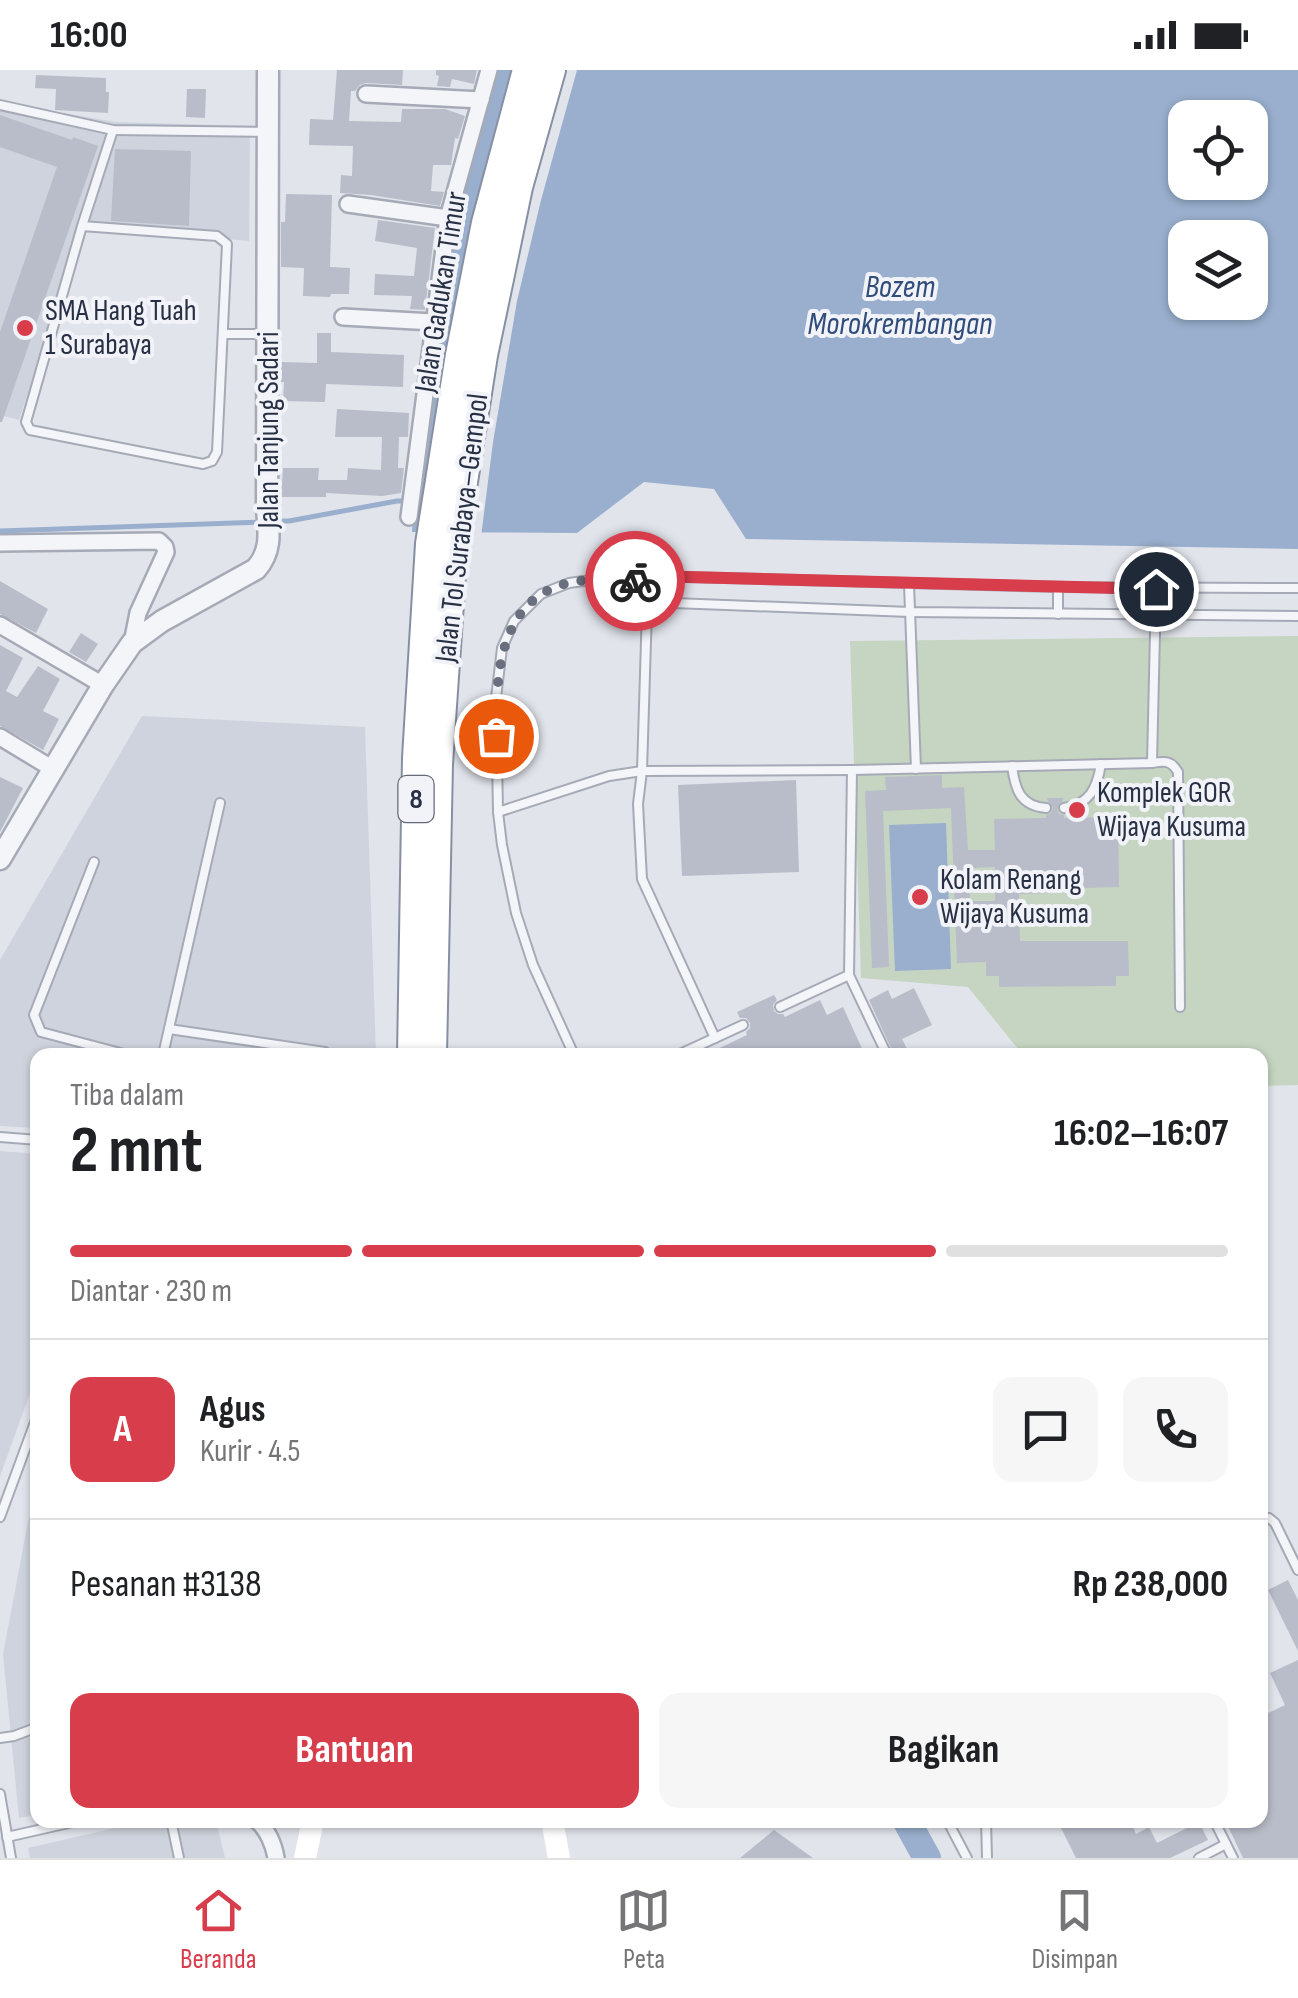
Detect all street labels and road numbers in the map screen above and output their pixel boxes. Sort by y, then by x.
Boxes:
street label: Jalan Gadukan Timur [407,189,475,396]
street label: Jalan Tanjung Sadari [251,331,287,530]
street label: Jalan Tol Surabaya–Gempol [428,392,496,665]
road number: 8 [398,776,434,822]

